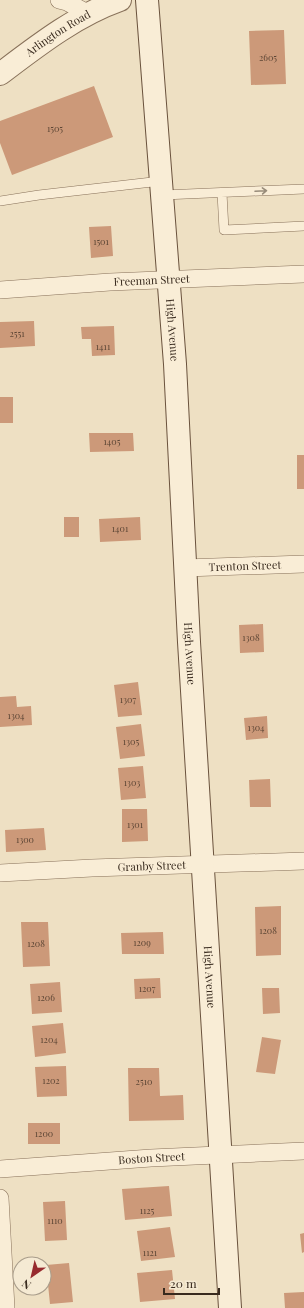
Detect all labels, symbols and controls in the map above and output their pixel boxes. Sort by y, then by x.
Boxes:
street label: Arlington Road [21,6,93,60]
house number: 2605 [259,51,277,63]
house number: 1505 [47,122,63,134]
one-way arrow [254,187,267,194]
house number: 1501 [93,235,110,247]
street label: Freeman Street [113,271,190,289]
street label: High Avenue [163,298,183,362]
house number: 2551 [9,327,25,339]
house number: 1411 [96,340,111,352]
house number: 1405 [104,435,121,447]
house number: 1401 [112,522,129,534]
street label: Trenton Street [208,557,282,574]
street label: High Avenue [181,622,200,686]
house number: 1308 [242,631,260,643]
house number: 1307 [120,693,136,705]
house number: 1304 [7,709,25,721]
house number: 1304 [247,721,265,733]
house number: 1305 [123,735,139,747]
house number: 1303 [124,776,140,788]
house number: 1301 [127,818,144,830]
house number: 1300 [16,833,34,845]
street label: Granby Street [117,857,186,874]
house number: 1208 [259,924,277,936]
house number: 1209 [133,936,151,948]
house number: 1208 [27,937,45,949]
street label: High Avenue [201,945,220,1009]
house number: 1207 [139,982,156,994]
house number: 1206 [37,991,55,1003]
house number: 1204 [40,1033,58,1045]
house number: 1202 [42,1074,60,1086]
house number: 2510 [136,1075,152,1087]
house number: 1200 [35,1127,53,1139]
street label: Boston Street [118,1148,185,1167]
house number: 1125 [140,1204,155,1216]
house number: 1110 [47,1214,63,1226]
house number: 1121 [143,1246,158,1258]
north arrow [12,1256,52,1296]
scale bar [164,1270,219,1296]
text: 20 m [170,1275,197,1291]
text: N [19,1276,34,1293]

